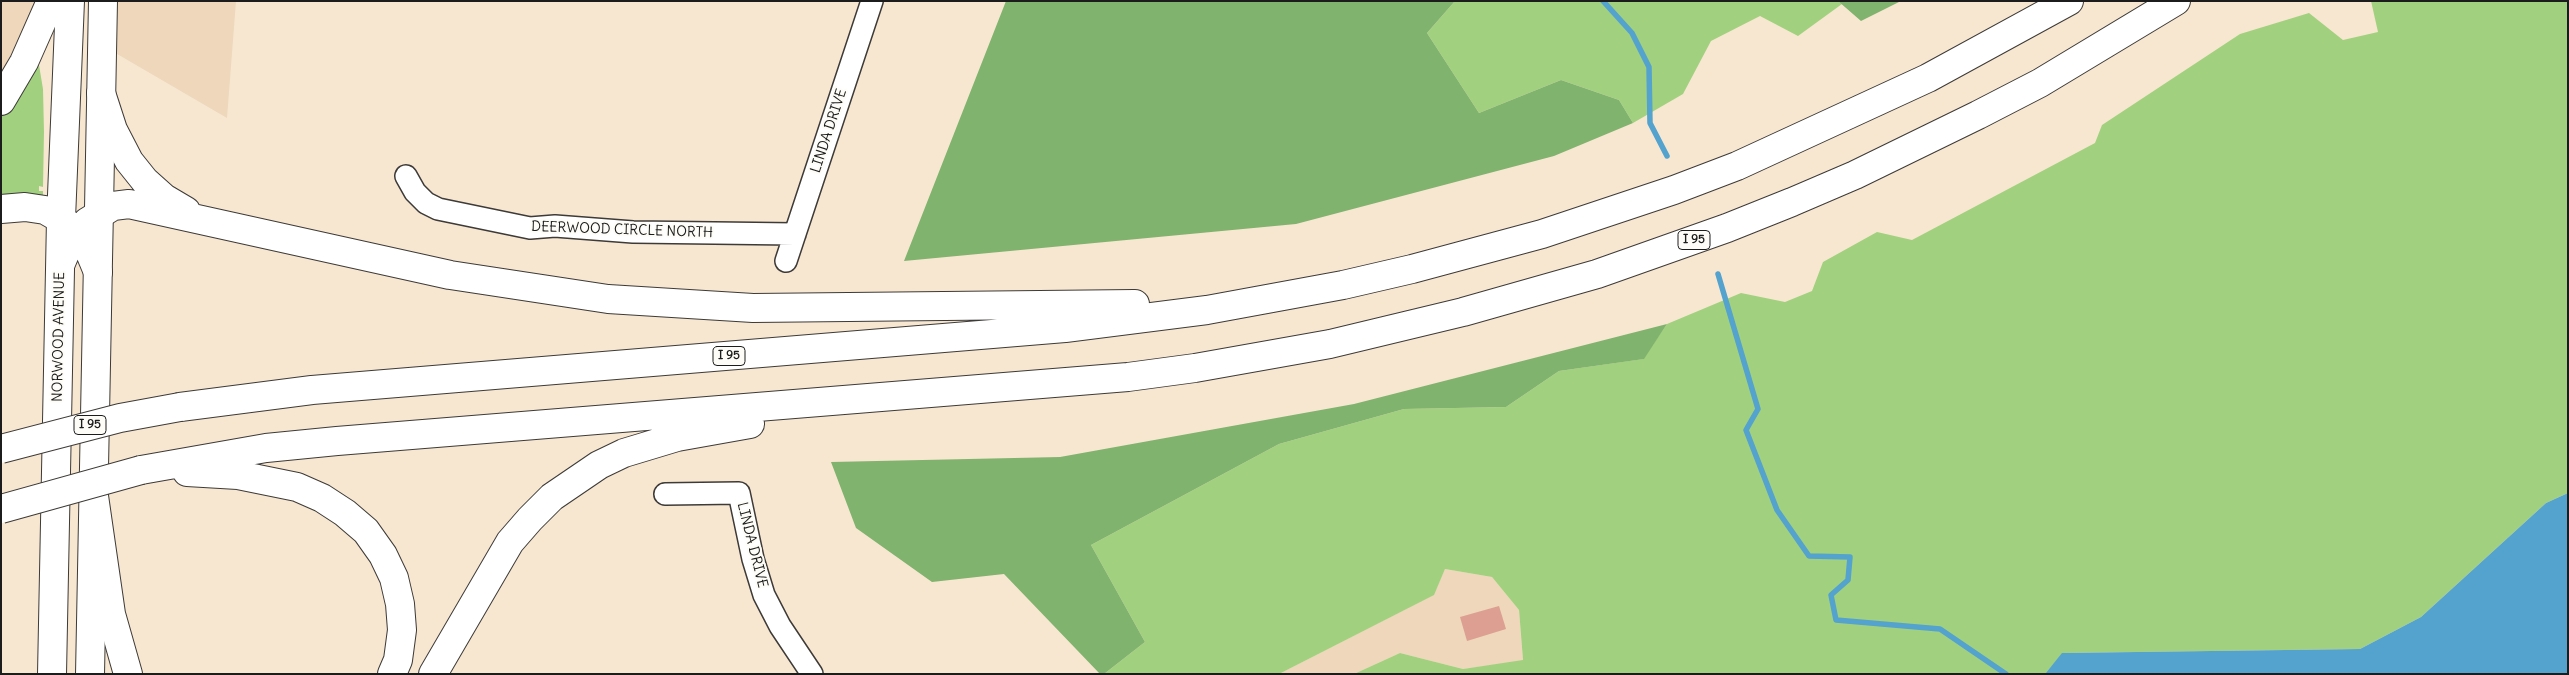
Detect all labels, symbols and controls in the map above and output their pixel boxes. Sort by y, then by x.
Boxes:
street label: LINDA DRIVE [807,87,851,175]
street label: DEERWOOD CIRCLE NORTH [531,218,713,242]
road number: I 95 [1678,230,1710,250]
street label: NORWOOD AVENUE [49,272,69,402]
road number: I 95 [713,346,745,366]
road number: I 95 [74,416,106,434]
street label: LINDA DRIVE [733,500,771,590]

